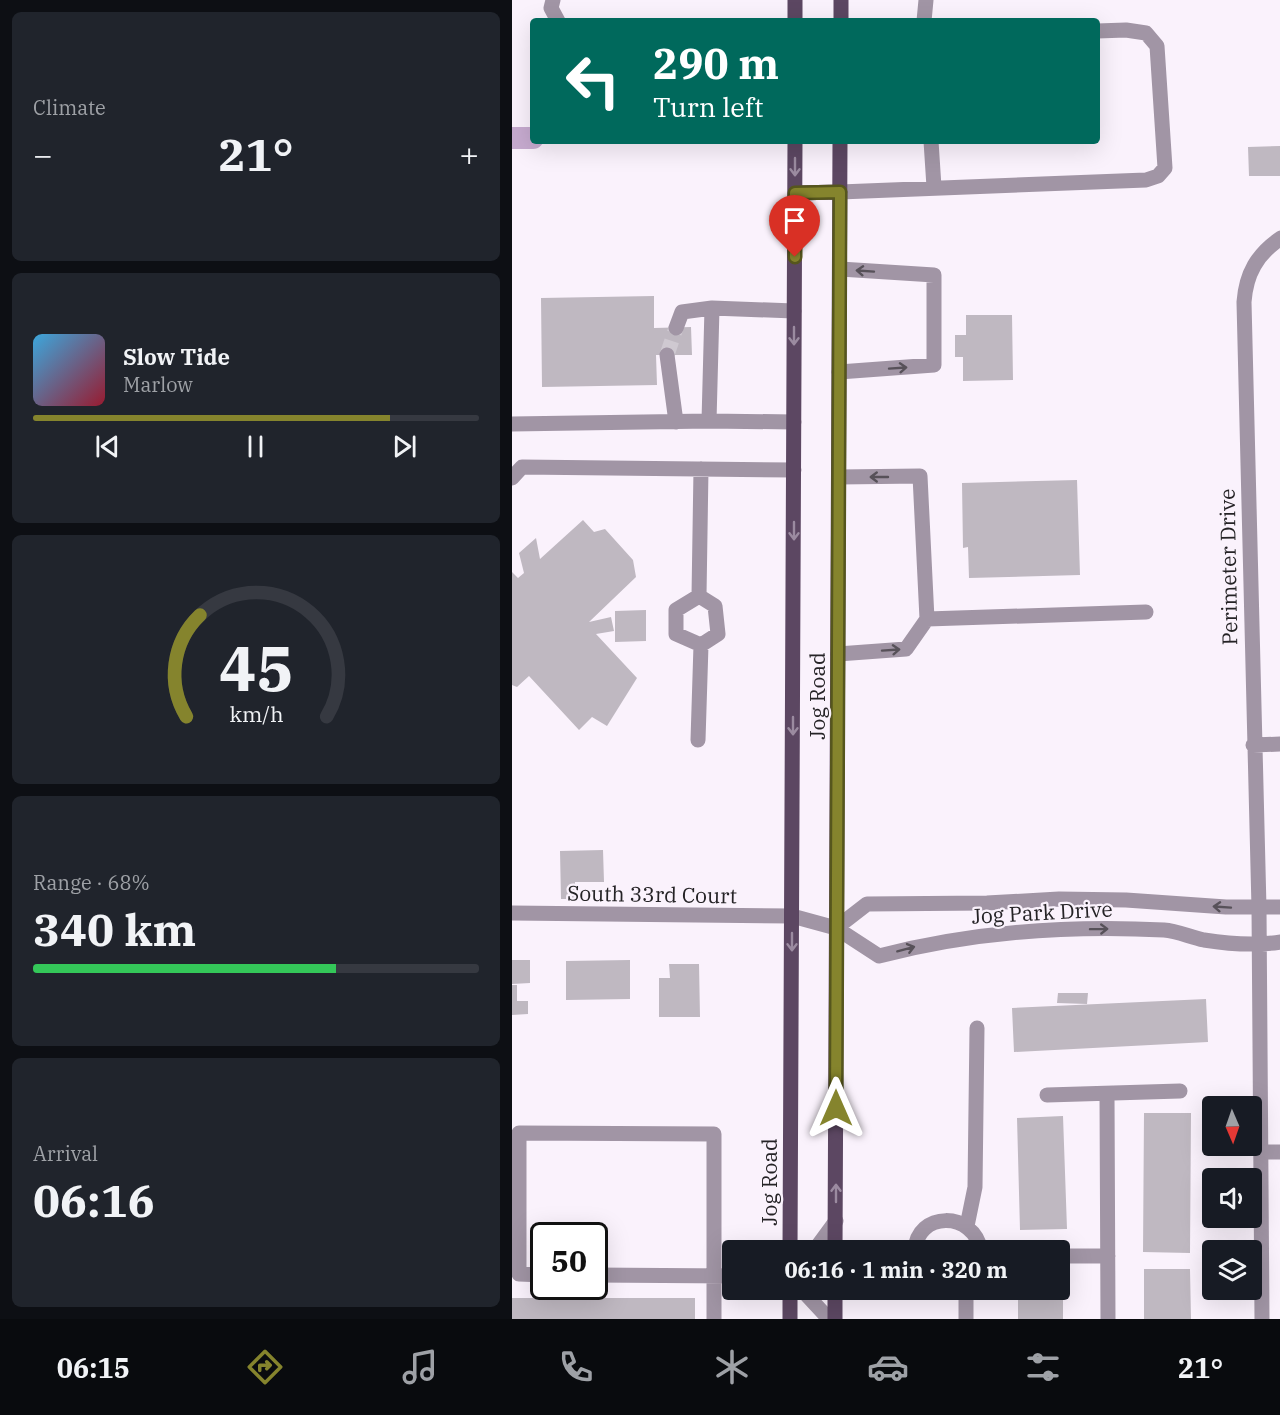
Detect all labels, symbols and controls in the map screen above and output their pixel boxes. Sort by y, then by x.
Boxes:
text: 290 m [653,36,779,91]
icon: left [554,42,632,120]
text: Turn left [653,89,764,124]
text: Climate [33,94,106,121]
text: 21° [218,125,294,183]
text: − [33,133,53,176]
text: + [459,133,479,176]
one-way arrow [789,156,801,176]
pin [769,195,820,257]
icon: arrive [778,204,811,237]
one-way arrow [856,265,876,276]
one-way arrow [788,326,800,346]
text: Slow Tide [123,342,230,371]
one-way arrow [887,362,907,373]
text: Marlow [123,371,193,398]
icon: previous [91,430,124,463]
icon: pause [239,430,272,463]
icon: next [388,430,421,463]
one-way arrow [870,471,890,482]
street label: Perimeter Drive [1213,488,1243,646]
one-way arrow [788,521,799,541]
text: 45 [219,627,293,708]
one-way arrow [880,644,900,655]
street label: Jog Road [803,652,831,740]
text: km/h [229,700,283,728]
one-way arrow [787,716,799,736]
text: Range · 68% [33,869,150,896]
street label: South 33rd Court [567,879,737,909]
street label: Jog Park Drive [971,894,1113,930]
text: 340 km [33,900,196,958]
one-way arrow [1213,901,1233,912]
one-way arrow [1089,923,1109,935]
one-way arrow [786,932,798,952]
one-way arrow [896,943,915,955]
position arrow [804,1076,868,1140]
north arrow [1202,1096,1262,1156]
map controls [1202,1096,1262,1300]
street label: Jog Road [755,1138,783,1226]
text: Arrival [33,1140,98,1167]
button: sound [1202,1168,1262,1228]
text: 06:16 [33,1171,155,1229]
one-way arrow [830,1183,842,1203]
speed limit sign: 50 [530,1222,608,1300]
button: layers [1202,1240,1262,1300]
text: 06:16 · 1 min · 320 m [784,1255,1008,1284]
icon: directions [244,1346,286,1388]
icon: music [399,1346,441,1388]
icon: phone [555,1346,597,1388]
icon: climate [711,1346,753,1388]
icon: car [867,1346,909,1388]
icon: filters [1022,1346,1064,1388]
text: 06:15 [57,1350,130,1385]
text: 21° [1178,1350,1223,1385]

